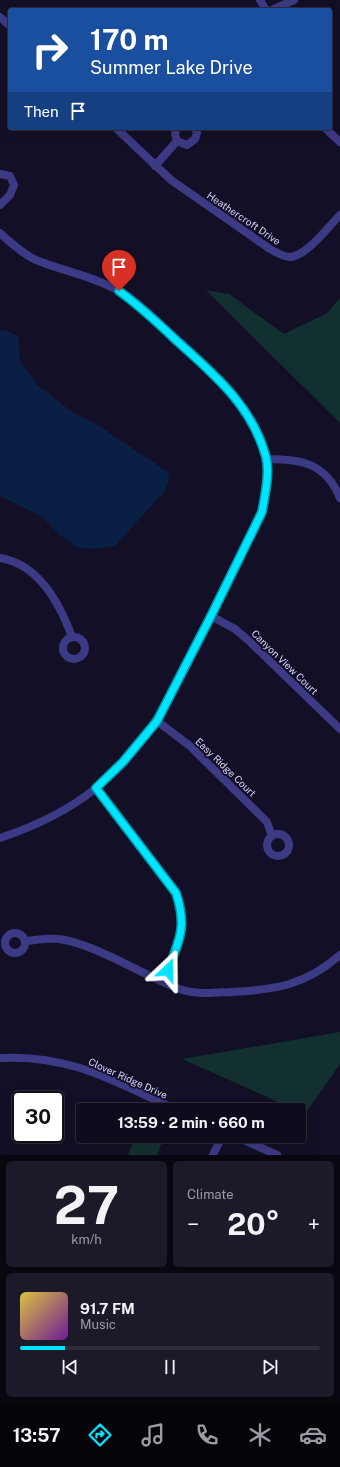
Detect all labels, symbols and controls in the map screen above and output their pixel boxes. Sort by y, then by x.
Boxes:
text: 170 m [90,23,169,56]
icon: right [24,24,76,76]
text: Summer Lake Drive [90,57,253,78]
icon: arrive [67,100,89,122]
text: Then [24,103,59,120]
street label: Heathercroft Drive [205,189,283,247]
pin [102,250,136,291]
icon: arrive [108,256,130,278]
street label: Canyon View Court [249,627,321,697]
street label: Easy Ridge Court [193,735,259,799]
position arrow [147,949,189,991]
street label: Clover Ridge Drive [87,1055,170,1101]
speed limit sign: 30 [12,1091,64,1143]
text: 13:59 · 2 min · 660 m [117,1114,265,1131]
text: 27 [54,1175,119,1236]
text: Climate [187,1187,234,1202]
text: 20° [227,1206,280,1242]
text: − [187,1211,199,1237]
text: + [308,1211,320,1237]
text: km/h [71,1232,102,1247]
text: 91.7 FM [80,1300,135,1317]
text: Music [80,1317,116,1332]
icon: previous [59,1356,81,1378]
icon: pause [159,1356,181,1378]
icon: next [259,1356,281,1378]
icon: directions [86,1421,114,1449]
icon: music [139,1421,167,1449]
icon: phone [193,1421,221,1449]
icon: climate [246,1421,274,1449]
icon: car [299,1421,327,1449]
text: 13:57 [13,1425,61,1446]

